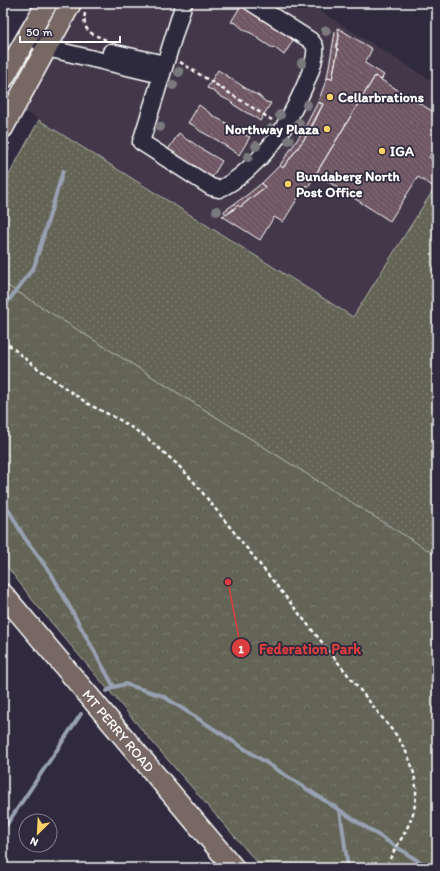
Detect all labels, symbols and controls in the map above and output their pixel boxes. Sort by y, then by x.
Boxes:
scale bar [20,18,120,44]
text: 50 m [26,25,52,39]
place label: Cellarbrations [338,89,424,106]
marker: Cellarbrations [325,92,335,102]
place label: Northway Plaza [225,121,320,138]
marker: Northway Plaza [322,124,332,134]
place label: IGA [390,143,415,160]
marker: IGA [377,146,387,156]
place label: Bundaberg North Post Office [296,168,400,201]
marker: Bundaberg North Post Office [283,179,293,189]
callout: Federation Park [231,635,369,662]
text: Federation Park [259,640,361,658]
text: 1 [238,642,244,656]
street label: MT PERRY ROAD [78,686,158,776]
north arrow [18,813,58,853]
text: N [28,834,40,849]

